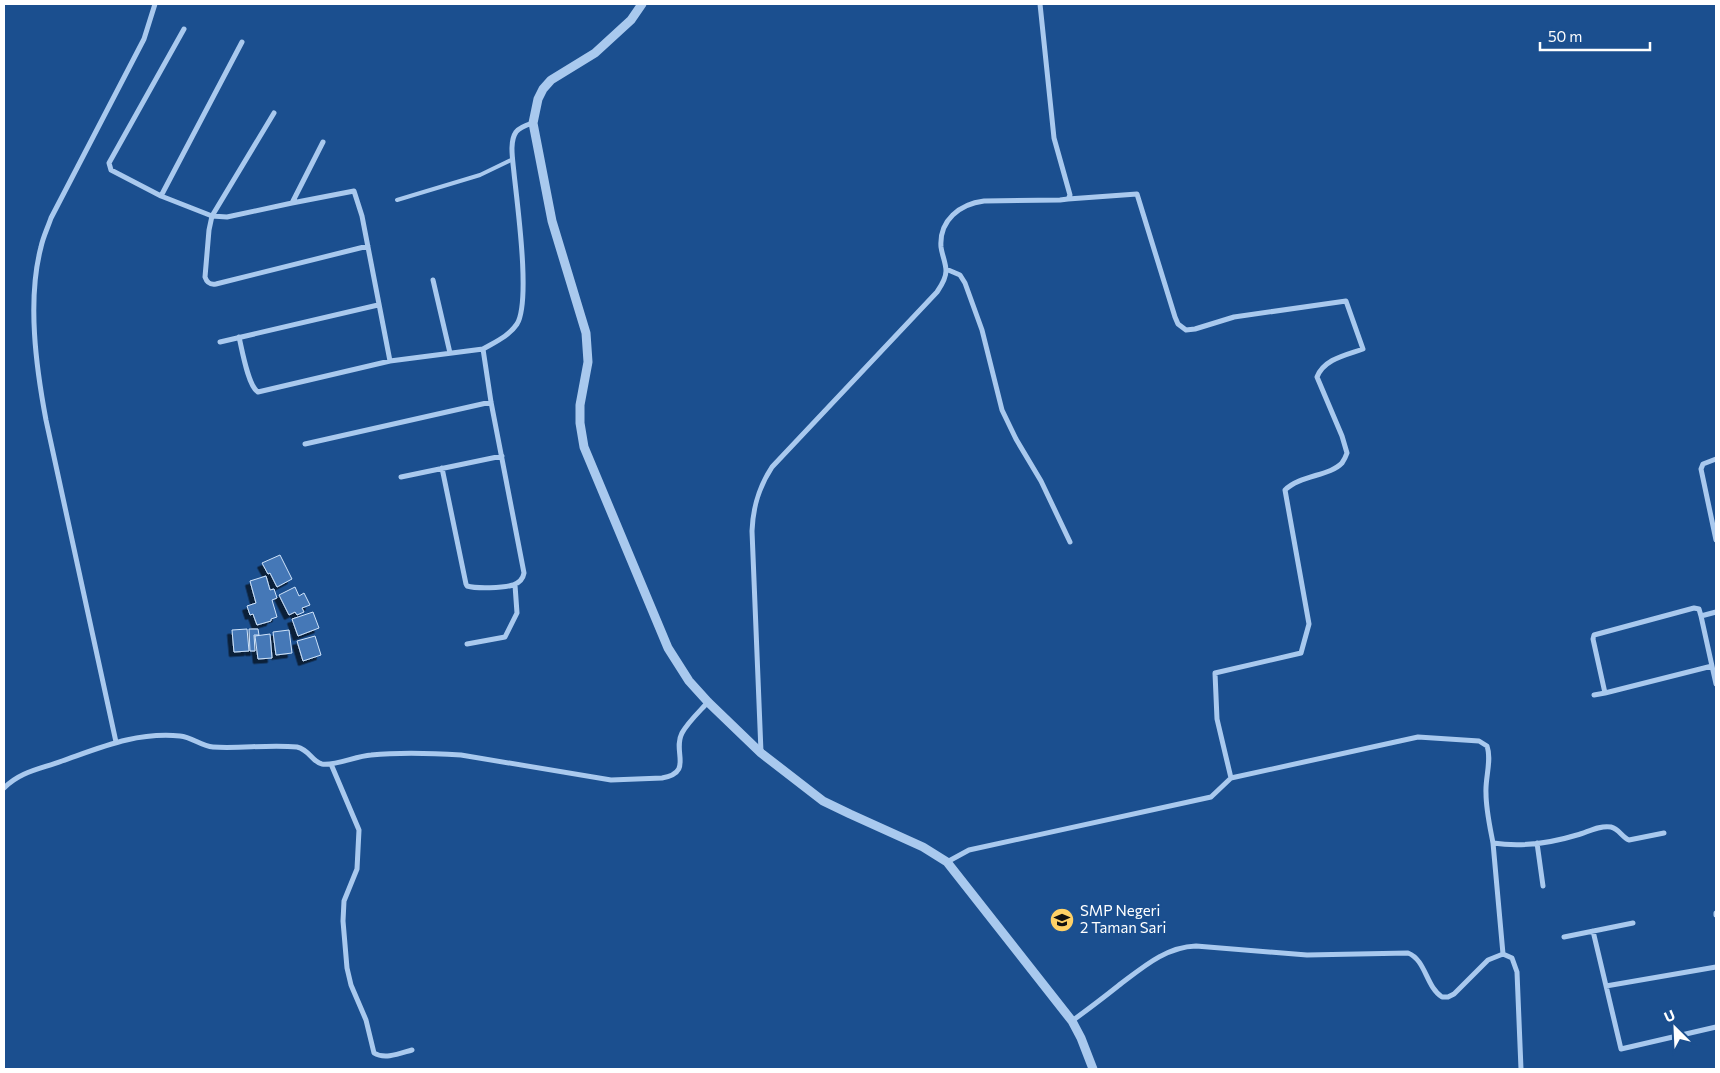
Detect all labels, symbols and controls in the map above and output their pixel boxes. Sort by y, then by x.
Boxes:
scale bar [1540,20,1650,52]
text: 50 m [1548,27,1582,45]
place label: SMP Negeri 2 Taman Sari [1080,901,1166,936]
school or university icon: SMP Negeri 2 Taman Sari [1049,907,1075,933]
north arrow [1650,1003,1700,1053]
text: U [1661,1006,1678,1026]

